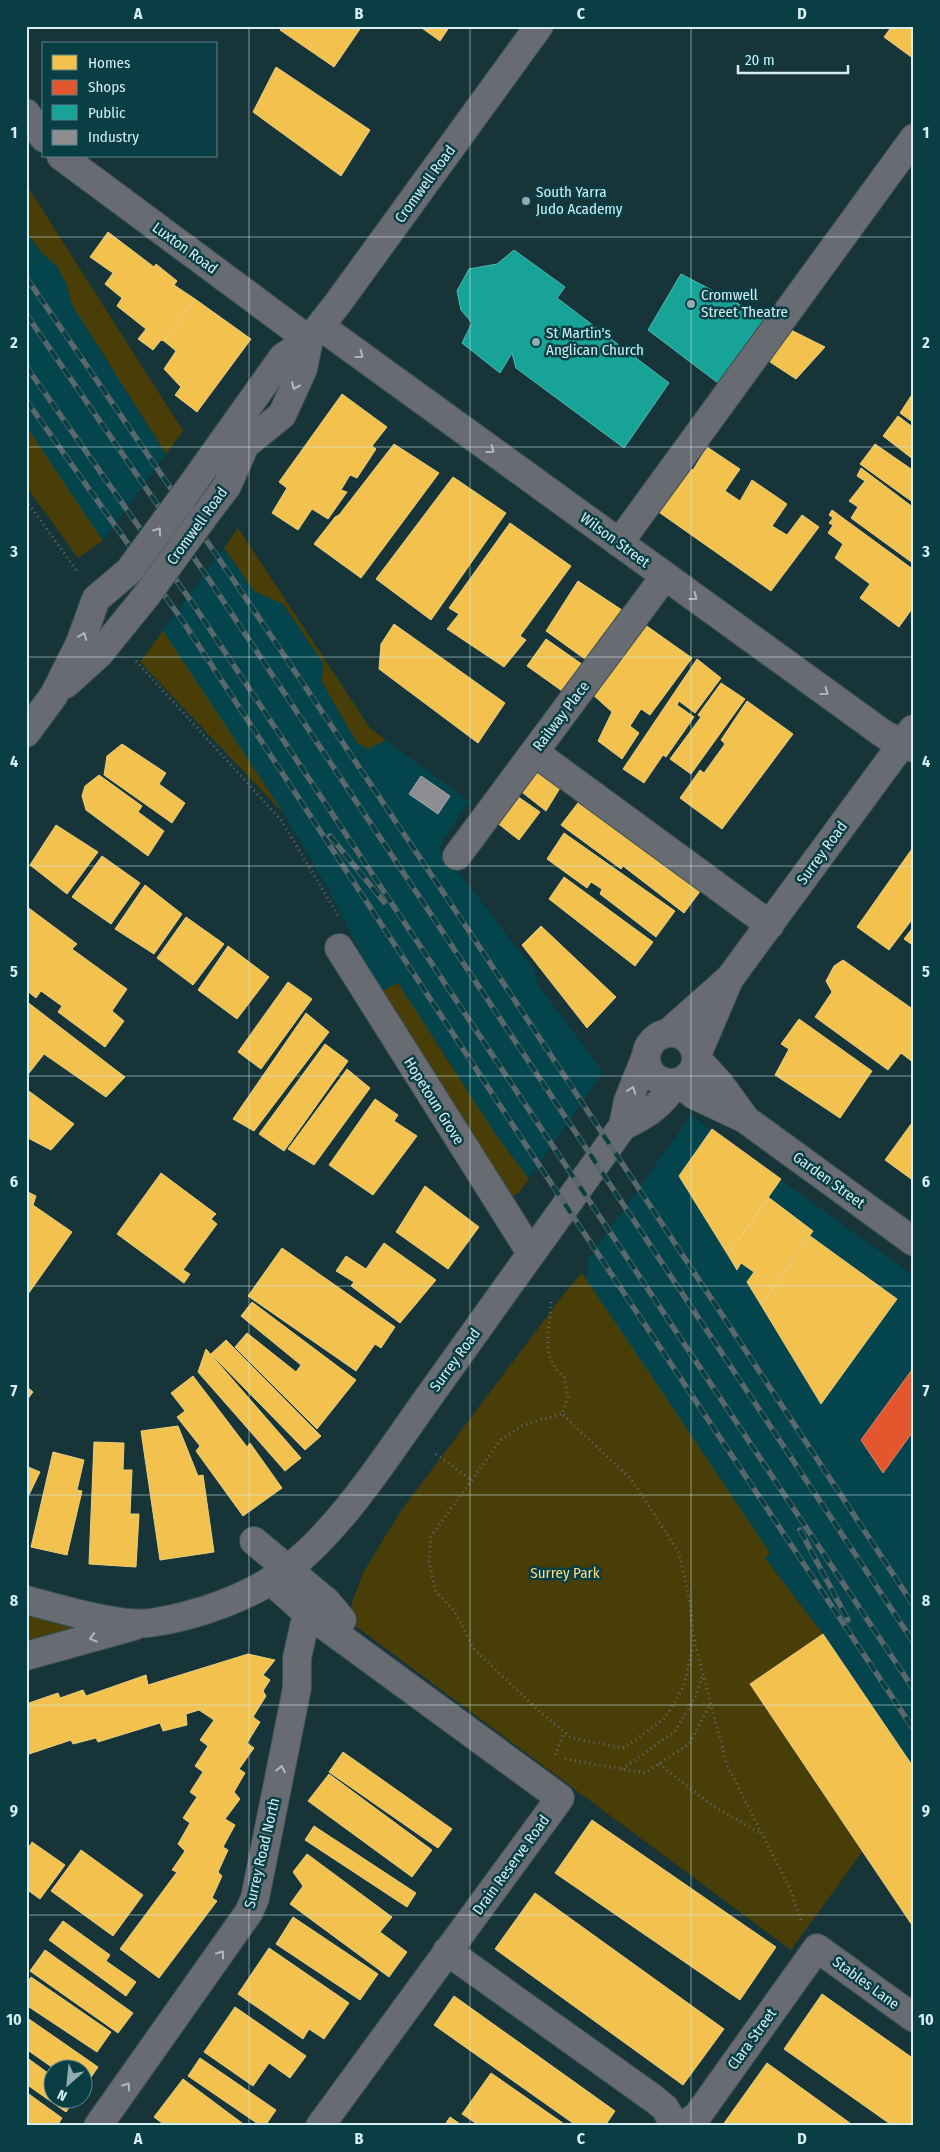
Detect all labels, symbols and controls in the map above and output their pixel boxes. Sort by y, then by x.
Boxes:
text: A [133,4,143,23]
text: B [355,4,364,23]
text: C [577,4,586,23]
text: D [797,4,807,23]
legend [42,42,218,158]
scale bar [738,42,848,74]
text: 20 m [745,51,775,69]
text: Homes [88,54,130,72]
text: Shops [88,78,126,96]
text: Public [88,104,126,122]
text: 1 [11,123,17,142]
text: 1 [923,123,929,142]
text: Industry [88,128,139,146]
street label: Cromwell Road [391,142,459,226]
place label: South Yarra Judo Academy [536,183,623,218]
marker: South Yarra Judo Academy [520,195,532,207]
street label: Luxton Road [149,218,221,278]
place label: Cromwell Street Theatre [701,286,788,321]
marker: Cromwell Street Theatre [685,298,697,310]
place label: St Martin's Anglican Church [546,324,644,359]
text: 2 [9,333,18,352]
text: 2 [921,333,930,352]
marker: St Martin's Anglican Church [530,336,542,348]
one-way arrow [354,349,363,357]
one-way arrow [291,381,302,390]
one-way arrow [485,444,495,453]
street label: Cromwell Road [163,484,231,568]
street label: Wilson Street [577,509,653,571]
one-way arrow [152,528,161,537]
text: 3 [9,542,18,561]
text: 3 [921,542,930,561]
one-way arrow [688,591,698,600]
one-way arrow [76,632,87,641]
street label: Railway Place [529,678,593,754]
one-way arrow [819,686,829,695]
text: 4 [10,752,18,771]
text: 4 [922,752,930,771]
street label: Surrey Road [793,818,851,888]
text: 5 [10,962,18,981]
text: 5 [922,962,930,981]
street label: Hopetoun Grove [400,1054,468,1148]
one-way arrow [626,1087,636,1095]
street label: Garden Street [790,1148,869,1212]
text: 6 [10,1172,18,1191]
text: 6 [922,1172,930,1191]
street label: Surrey Road [426,1325,484,1395]
text: 7 [11,1381,18,1400]
text: 7 [923,1381,930,1400]
park label: Surrey Park [530,1564,600,1582]
text: 8 [10,1591,19,1610]
text: 8 [922,1591,931,1610]
one-way arrow [90,1632,98,1642]
one-way arrow [275,1764,286,1773]
street label: Surrey Road North [241,1796,283,1910]
text: 9 [10,1801,18,1820]
text: 9 [922,1801,930,1820]
street label: Drain Reserve Road [469,1812,553,1918]
one-way arrow [215,1950,224,1960]
street label: Stables Lane [829,1953,903,2013]
street label: Clara Street [724,2005,780,2073]
text: 10 [6,2010,22,2029]
text: 10 [918,2010,934,2029]
north arrow [42,2060,92,2110]
one-way arrow [121,2082,130,2092]
text: N [55,2086,70,2105]
text: A [133,2129,143,2148]
text: B [355,2129,364,2148]
text: C [577,2129,586,2148]
text: D [797,2129,807,2148]

